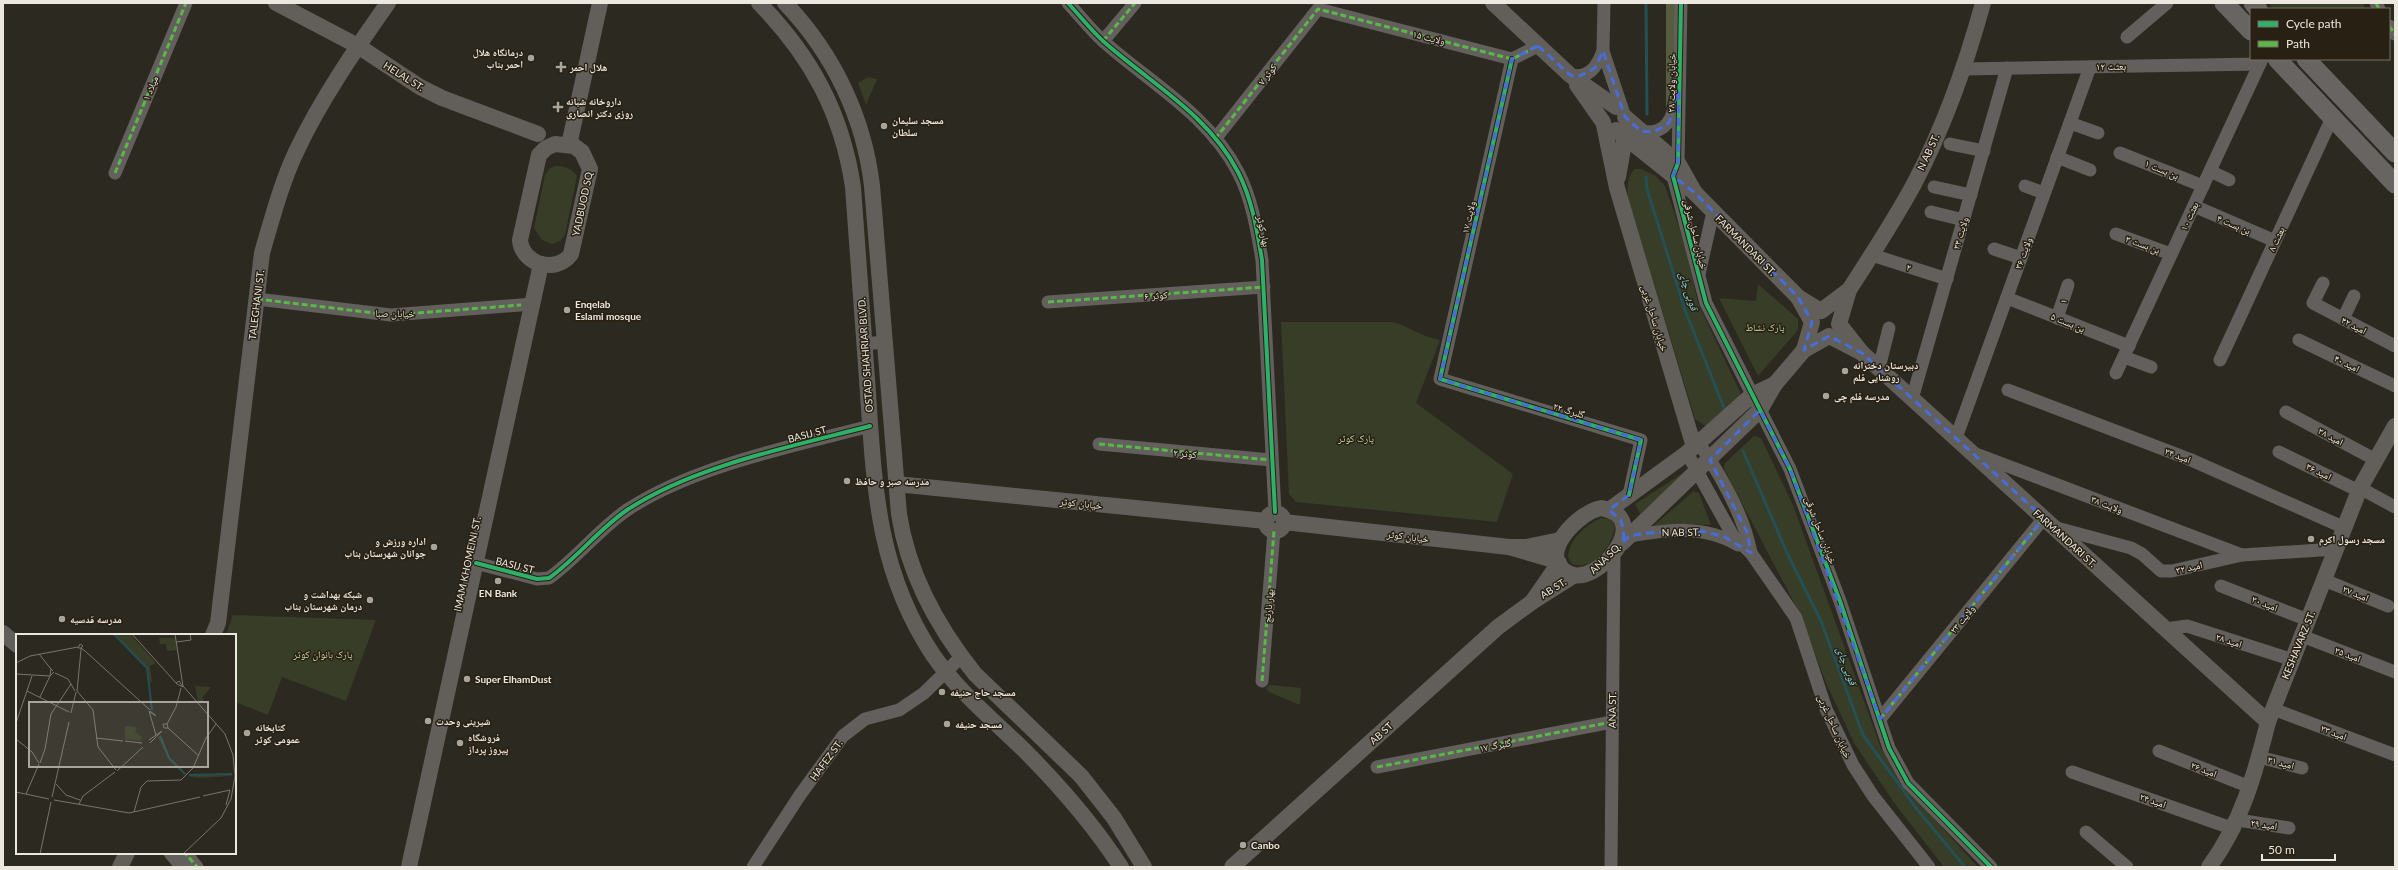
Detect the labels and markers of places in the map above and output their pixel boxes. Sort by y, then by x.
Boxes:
place label: درمانگاه هلال احمر بناب [473,46,523,71]
marker: درمانگاه هلال احمر بناب [526,53,536,63]
marker: هلال احمر [555,61,567,73]
place label: هلال احمر [569,61,607,74]
place label: داروخانه شبانه روزی دکتر انصاری [566,95,633,120]
marker: داروخانه شبانه روزی دکتر انصاری [553,102,563,112]
place label: مسجد سلیمان سلطان [892,114,944,139]
marker: مسجد سلیمان سلطان [879,121,889,131]
place label: Enqelab Eslami mosque [575,298,642,322]
marker: Enqelab Eslami mosque [562,305,572,315]
place label: دبیرستان دخترانه روشنایی قلم [1853,359,1918,385]
marker: دبیرستان دخترانه روشنایی قلم [1840,366,1850,376]
place label: مدرسه قلم چی [1834,390,1890,404]
marker: مدرسه قلم چی [1821,391,1831,401]
place label: مدرسه صبر و حافظ [855,475,929,488]
marker: مدرسه صبر و حافظ [842,476,852,486]
place label: مسجد رسول اکرم [2319,533,2385,546]
marker: مسجد رسول اکرم [2306,534,2316,544]
place label: اداره ورزش و جوانان شهرستان بناب [344,535,427,560]
marker: اداره ورزش و جوانان شهرستان بناب [429,542,439,552]
marker: EN Bank [493,576,503,586]
place label: EN Bank [479,587,518,599]
place label: شبکه بهداشت و درمان شهرستان بناب [284,588,362,613]
marker: شبکه بهداشت و درمان شهرستان بناب [365,595,375,605]
place label: مدرسه قدسیه [70,613,122,626]
marker: مدرسه قدسیه [57,614,67,624]
place label: Super ElhamDust [475,673,552,685]
marker: Super ElhamDust [462,674,472,684]
place label: مسجد حاج حنیفه [950,686,1016,700]
marker: مسجد حاج حنیفه [937,687,947,697]
place label: شیرینی وحدت [436,715,491,728]
marker: شیرینی وحدت [423,716,433,726]
place label: مسجد حنیفه [955,718,1003,730]
marker: مسجد حنیفه [942,719,952,729]
place label: کتابخانه عمومی کوثر [254,721,300,746]
marker: کتابخانه عمومی کوثر [242,728,252,738]
place label: فروشگاه پیروز پرداز [467,731,509,756]
marker: فروشگاه پیروز پرداز [455,738,465,748]
place label: Canbo [1251,839,1280,851]
marker: Canbo [1238,840,1248,850]

